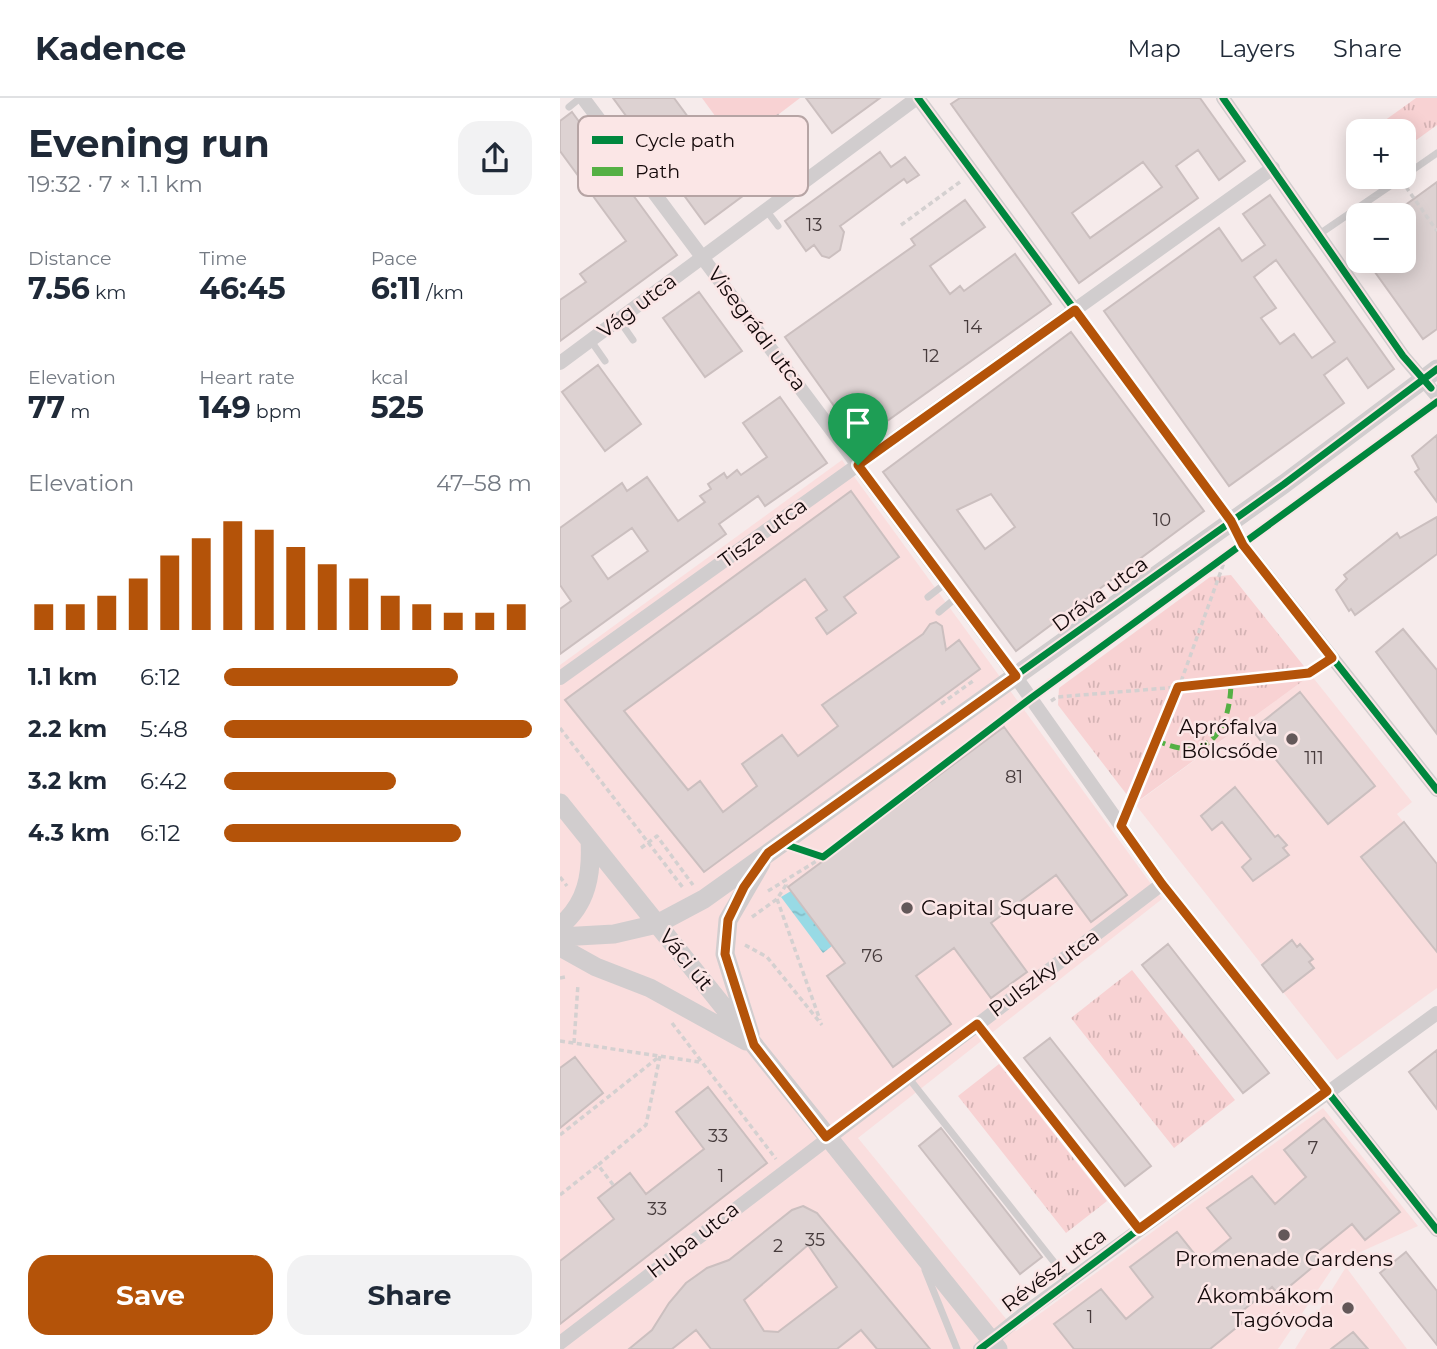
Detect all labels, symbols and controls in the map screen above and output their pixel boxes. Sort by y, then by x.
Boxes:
text: Kadence [35,28,186,68]
text: Map [1127,34,1181,63]
text: Layers [1219,34,1295,63]
text: Share [1333,34,1402,63]
legend [578,116,808,196]
map controls [1346,119,1416,273]
button: + [1346,119,1416,189]
text: Evening run [28,120,270,167]
button: share [458,121,532,195]
text: Cycle path [635,129,735,152]
text: Path [635,160,680,183]
text: 19:32 · 7 × 1.1 km [28,170,203,198]
button: − [1346,203,1416,273]
house number: 13 [806,214,822,236]
text: Distance [28,247,111,270]
text: Time [199,247,247,270]
text: Pace [371,247,417,270]
street label: Visegrádi utca [703,262,812,396]
street label: Vág utca [592,268,681,343]
text: 7.56 [28,270,90,307]
text: 46:45 [199,270,286,307]
text: 6:11 [371,270,421,307]
text: km [90,281,126,304]
text: /km [421,281,464,304]
house number: 14 [964,316,982,338]
house number: 12 [923,345,939,367]
text: Elevation [28,366,116,389]
text: Heart rate [199,366,295,389]
text: kcal [371,366,409,389]
text: 77 [28,389,65,426]
text: 149 [199,389,251,426]
text: 525 [371,389,424,426]
pin [828,393,888,465]
text: m [65,400,90,423]
text: bpm [251,400,302,423]
icon: arrive [839,404,877,442]
text: Elevation [28,469,134,497]
text: 47–58 m [436,469,532,497]
street label: Tisza utca [714,492,812,573]
house number: 10 [1153,509,1171,531]
street label: Dráva utca [1047,550,1153,637]
text: 1.1 km [28,663,97,691]
text: 6:12 [140,663,180,691]
place label: Aprófalva Bölcsőde [1179,714,1278,763]
text: 2.2 km [28,715,107,743]
text: 5:48 [140,715,188,743]
marker: Aprófalva Bölcsőde [1284,731,1300,747]
house number: 111 [1304,747,1324,769]
house number: 81 [1005,766,1023,788]
text: 3.2 km [28,767,107,795]
text: 6:42 [140,767,187,795]
text: 4.3 km [28,819,110,847]
text: 6:12 [140,819,180,847]
place label: Capital Square [921,895,1074,920]
marker: Capital Square [899,900,915,916]
street label: Pulszky utca [984,923,1104,1022]
street label: Váci út [654,924,719,995]
house number: 76 [861,945,883,967]
house number: 33 [708,1125,728,1147]
house number: 7 [1308,1137,1318,1159]
house number: 1 [718,1165,724,1187]
street label: Huba utca [642,1196,744,1283]
house number: 33 [647,1198,667,1220]
street label: Révész utca [997,1222,1111,1317]
marker: Promenade Gardens [1276,1227,1292,1243]
house number: 35 [805,1229,825,1251]
house number: 2 [773,1235,783,1257]
place label: Promenade Gardens [1175,1246,1393,1271]
button: Save [28,1255,273,1335]
button: Share [287,1255,532,1335]
place label: Ákombákom Tagóvoda [1197,1283,1334,1332]
marker: Ákombákom Tagóvoda [1340,1300,1356,1316]
house number: 1 [1087,1306,1093,1328]

